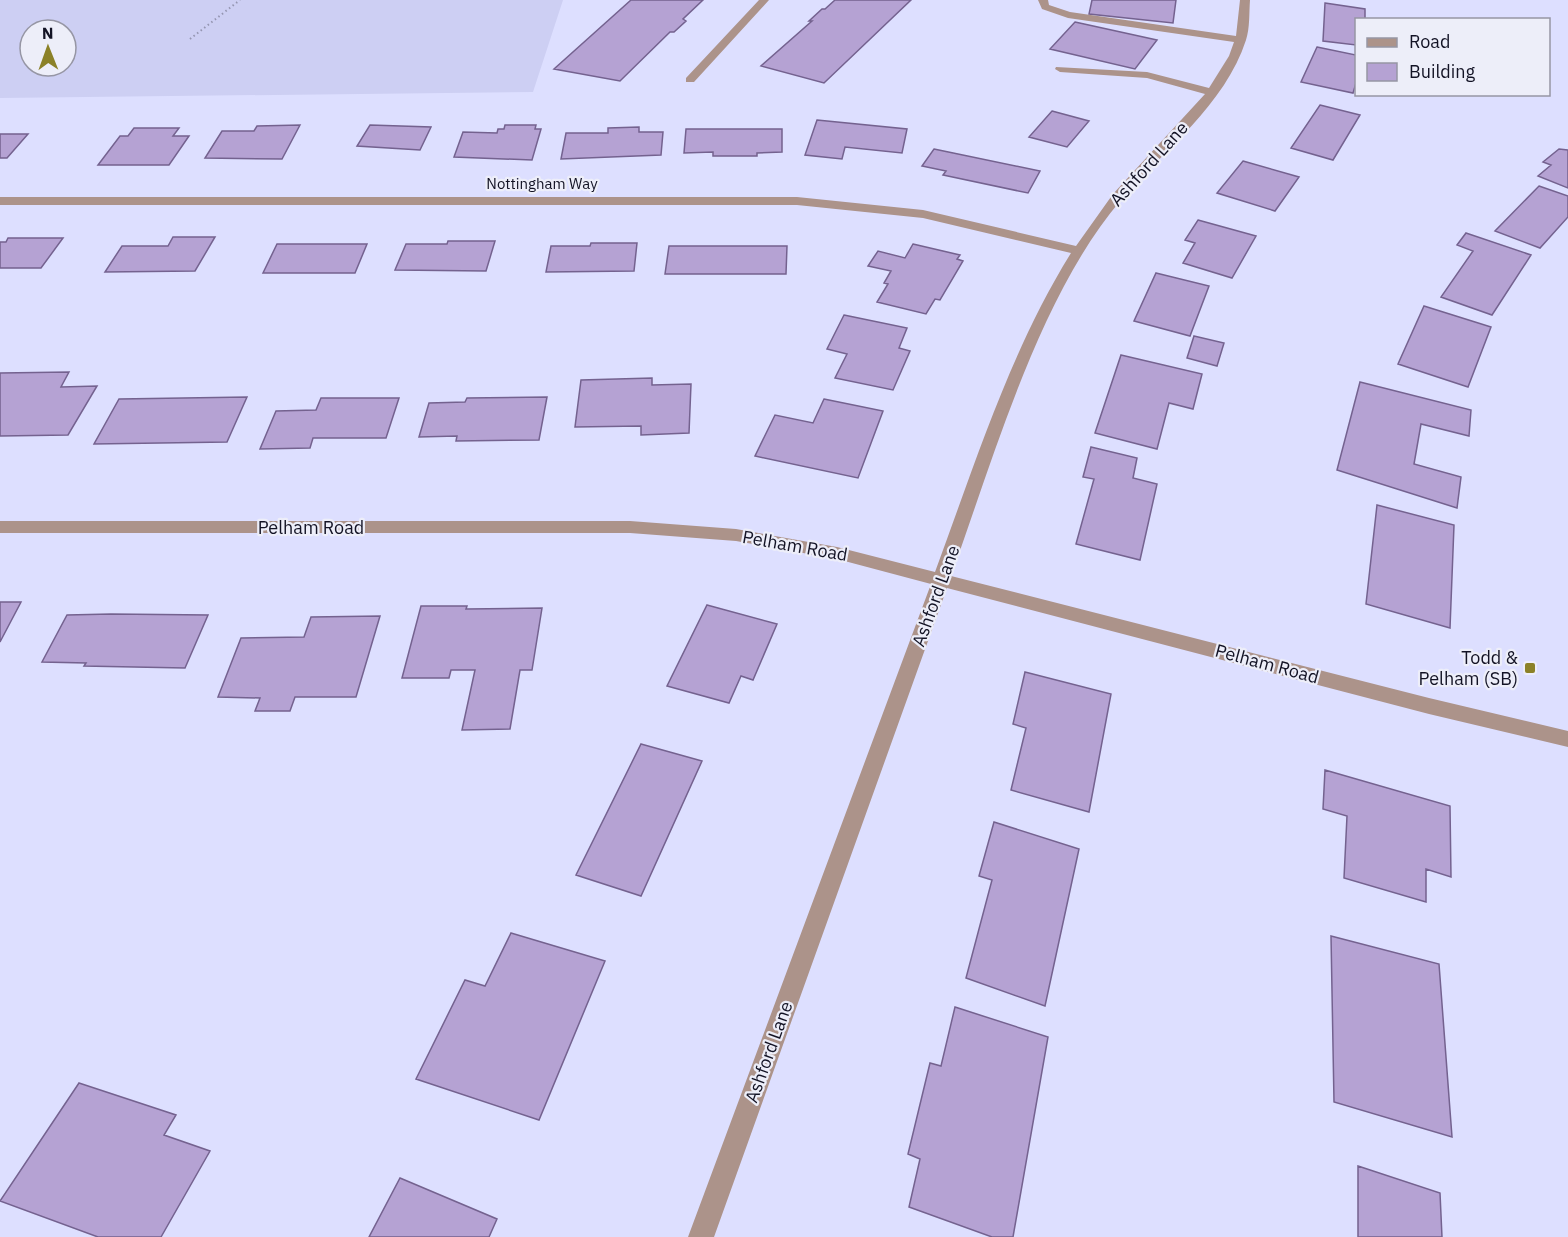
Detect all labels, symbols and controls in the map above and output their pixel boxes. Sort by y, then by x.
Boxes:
north arrow [18,18,78,78]
legend [1355,18,1550,96]
text: N [42,23,54,43]
text: Road [1409,30,1450,53]
text: Building [1409,60,1476,83]
street label: Ashford Lane [1105,116,1193,211]
street label: Nottingham Way [486,174,598,193]
street label: Pelham Road [258,516,364,539]
street label: Pelham Road [741,525,850,566]
street label: Ashford Lane [907,542,965,650]
street label: Pelham Road [1213,639,1322,688]
place label: Todd & Pelham (SB) [1419,646,1519,690]
marker: Todd & Pelham (SB) [1523,661,1537,675]
street label: Ashford Lane [740,998,798,1106]

